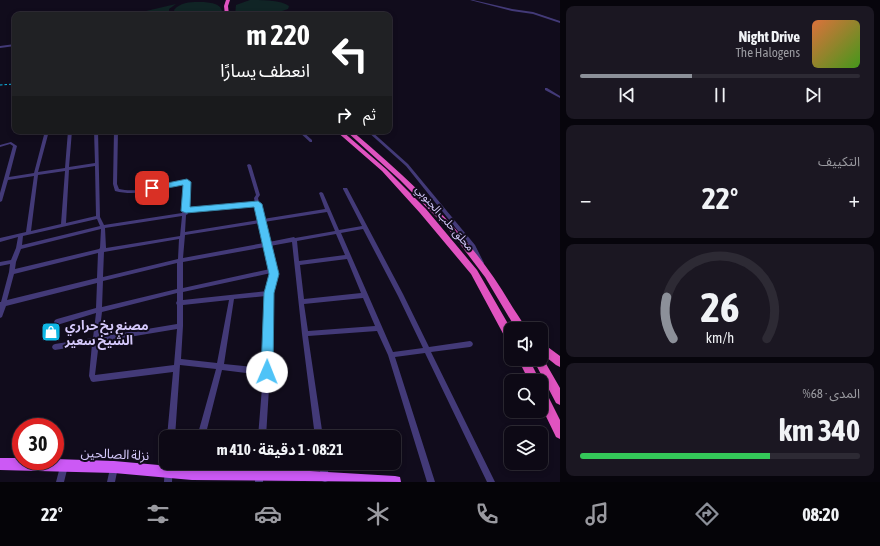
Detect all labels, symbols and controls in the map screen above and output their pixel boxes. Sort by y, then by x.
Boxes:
text: 220 m [247,19,310,51]
icon: left [324,28,376,80]
text: Night Drive [738,28,800,45]
text: The Halogens [735,45,800,60]
text: انعطف يسارًا [220,60,310,81]
icon: previous [616,84,638,106]
icon: pause [709,84,731,106]
icon: next [802,84,824,106]
icon: right [333,104,355,126]
text: ثم [363,106,376,123]
text: التكييف [818,154,860,169]
pin [135,171,169,205]
icon: arrive [141,177,163,199]
text: 22° [702,181,738,215]
street label: محلق حلب الجنوبي [411,183,477,255]
text: − [580,186,591,212]
text: + [849,186,860,212]
text: 26 [700,282,740,330]
place label: مصنع بخ حراري الشيخ سعير [64,318,149,350]
shop icon: مصنع بخ حراري الشيخ سعير [40,321,62,343]
map controls [504,322,548,470]
button: sound [504,322,548,366]
text: km/h [706,329,734,345]
position arrow [246,351,288,393]
button: search [504,374,548,418]
text: المدى · 68% [803,386,860,401]
text: 340 km [779,413,860,447]
speed limit sign: 30 [12,418,64,470]
button: layers [504,426,548,470]
text: 08:21 · 1 دقيقة · 410 m [217,441,343,458]
street label: نزلة الصالحين [80,445,150,464]
icon: filters [144,500,172,528]
icon: car [254,500,282,528]
icon: climate [364,500,392,528]
icon: phone [473,500,501,528]
icon: music [583,500,611,528]
icon: directions [693,500,721,528]
text: 22° [41,504,63,525]
text: 08:20 [802,504,839,525]

